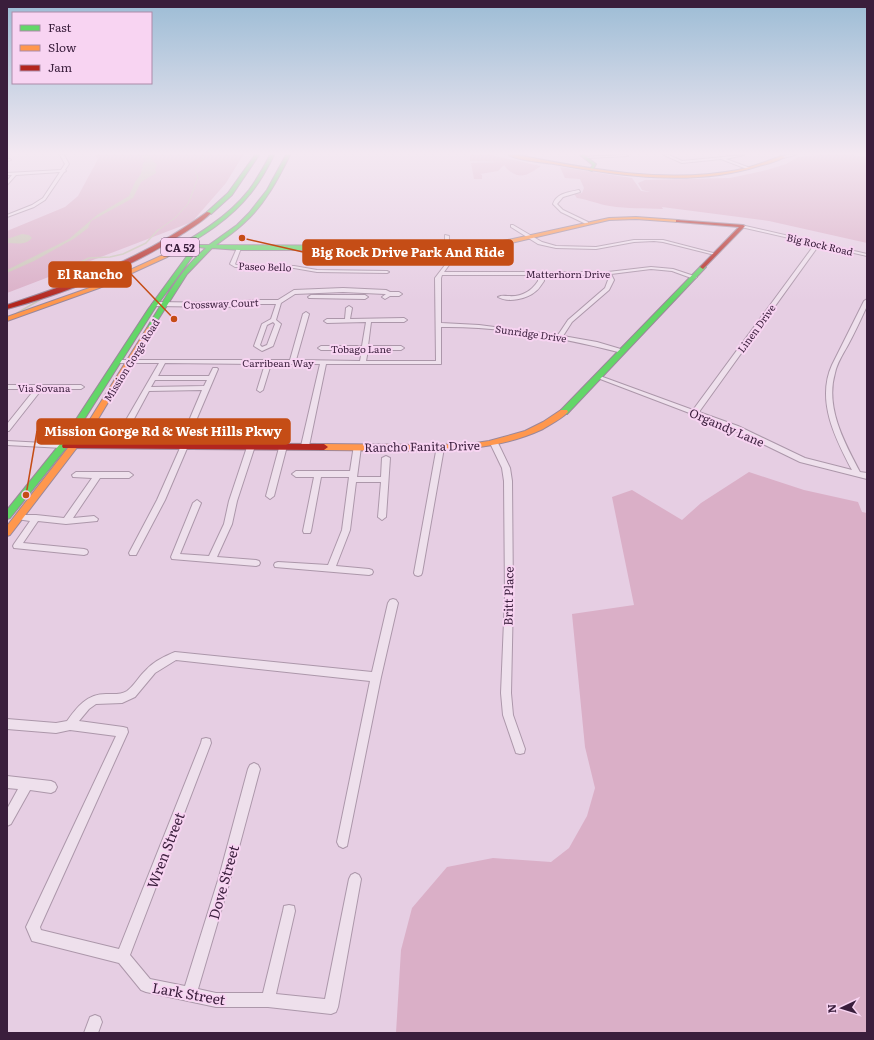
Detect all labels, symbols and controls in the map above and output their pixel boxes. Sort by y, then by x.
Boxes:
legend [12,12,152,84]
text: Fast [48,18,72,36]
text: Slow [48,38,77,56]
text: Jam [48,58,73,76]
street label: Big Rock Road [785,229,855,259]
road number: CA 52 [161,238,199,256]
callout: Big Rock Drive Park And Ride [303,240,513,265]
text: Big Rock Drive Park And Ride [311,242,505,261]
street label: Paseo Bello [238,258,292,274]
callout: El Rancho [49,262,131,287]
text: El Rancho [57,264,123,283]
street label: Matterhorn Drive [526,266,610,281]
street label: Crossway Court [183,294,259,312]
street label: Linen Drive [733,301,779,355]
street label: Mission Gorge Road [100,316,162,404]
street label: Sunridge Drive [494,321,568,345]
street label: Tobago Lane [331,341,391,356]
street label: Carribean Way [242,355,314,370]
street label: Via Sovana [18,380,71,395]
street label: Organdy Lane [687,403,767,451]
callout: Mission Gorge Rd & West Hills Pkwy [37,419,290,444]
text: Mission Gorge Rd & West Hills Pkwy [44,421,282,440]
street label: Rancho Fanita Drive [364,436,480,456]
street label: Britt Place [498,566,518,626]
street label: Wren Street [141,809,189,891]
street label: Dove Street [203,842,243,922]
street label: Lark Street [151,977,228,1009]
north arrow [822,988,862,1028]
text: N [823,1004,839,1014]

